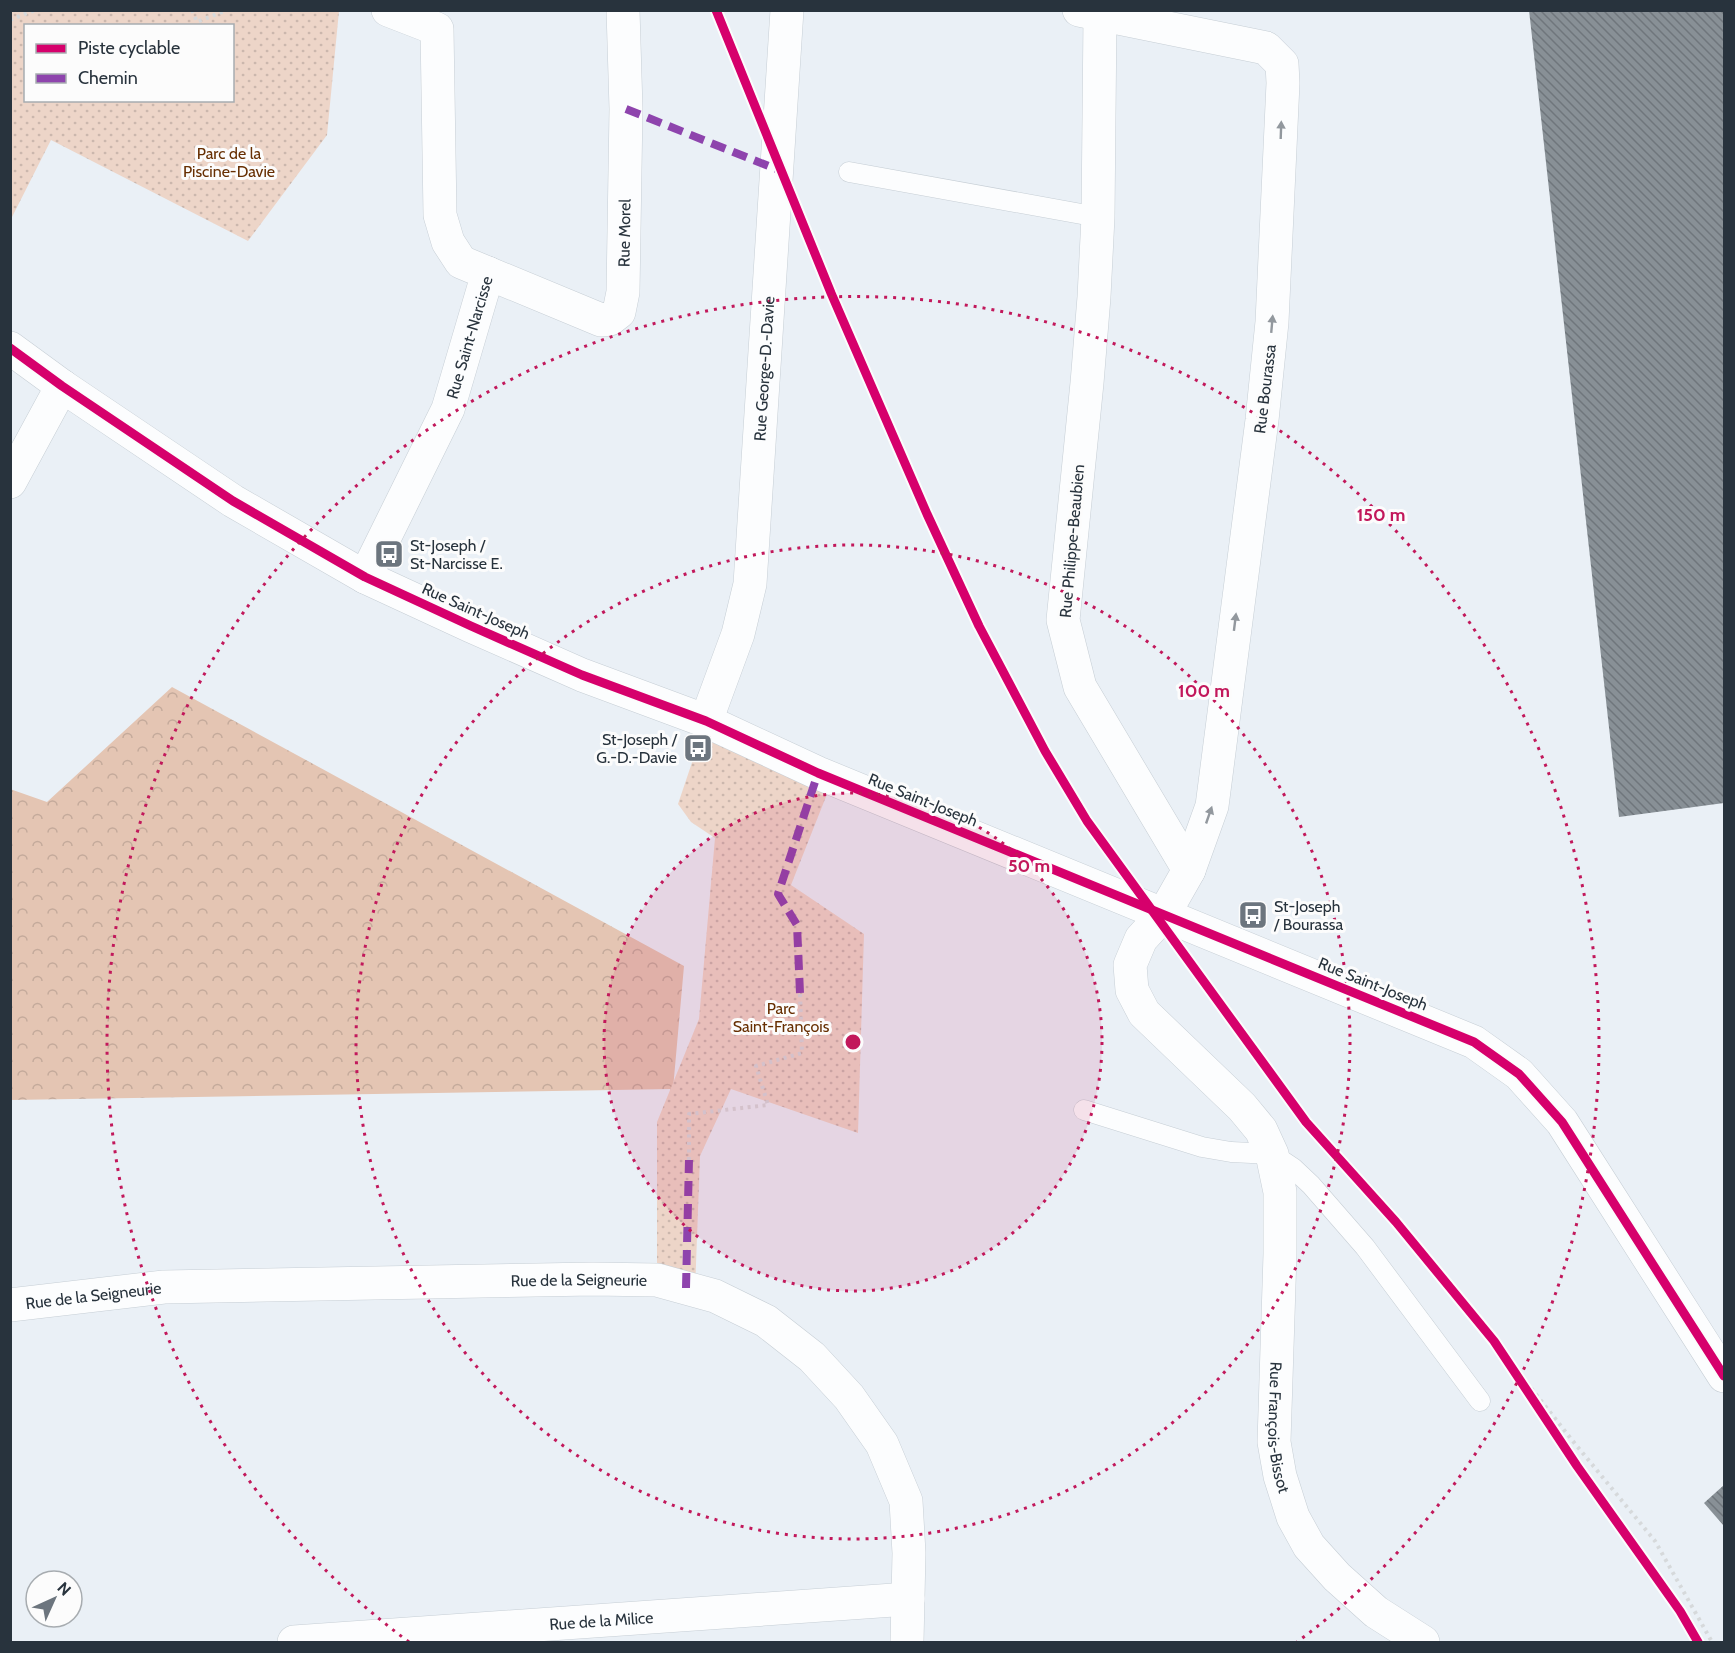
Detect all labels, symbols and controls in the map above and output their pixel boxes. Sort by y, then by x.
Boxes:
legend [24,24,234,102]
text: Piste cyclable [78,37,180,59]
text: Chemin [78,67,138,89]
one-way arrow [1276,120,1285,139]
park label: Parc de la Piscine-Davie [183,144,275,181]
street label: Rue Morel [614,199,634,267]
street label: Rue Saint-Narcisse [442,274,496,401]
street label: Rue George-D.-Davie [750,295,778,442]
one-way arrow [1267,315,1277,334]
street label: Rue Bourassa [1250,343,1280,435]
street label: Rue Philippe-Beaubien [1056,463,1088,619]
text: 150 m [1357,504,1405,526]
place label: St-Joseph / St-Narcisse E. [410,536,503,573]
bus stop icon: St-Joseph / St-Narcisse E. [373,538,405,570]
street label: Rue Saint-Joseph [419,579,533,643]
one-way arrow [1231,613,1240,632]
text: 100 m [1178,680,1230,702]
place label: St-Joseph / G.-D.-Davie [596,730,678,767]
bus stop icon: St-Joseph / G.-D.-Davie [682,732,714,764]
street label: Rue Saint-Joseph [866,769,980,831]
one-way arrow [1204,806,1214,824]
text: 50 m [1008,855,1050,877]
place label: St-Joseph / Bourassa [1273,897,1343,934]
bus stop icon: St-Joseph / Bourassa [1237,899,1269,931]
street label: Rue Saint-Joseph [1316,953,1430,1015]
park label: Parc Saint-François [733,999,830,1036]
centre of rings [843,1032,863,1052]
street label: Rue de la Seigneurie [510,1269,647,1290]
street label: Rue de la Seigneurie [24,1278,162,1313]
street label: Rue François-Bissot [1264,1362,1294,1496]
north arrow [24,1569,84,1629]
text: N [54,1578,75,1599]
street label: Rue de la Milice [549,1607,654,1634]

